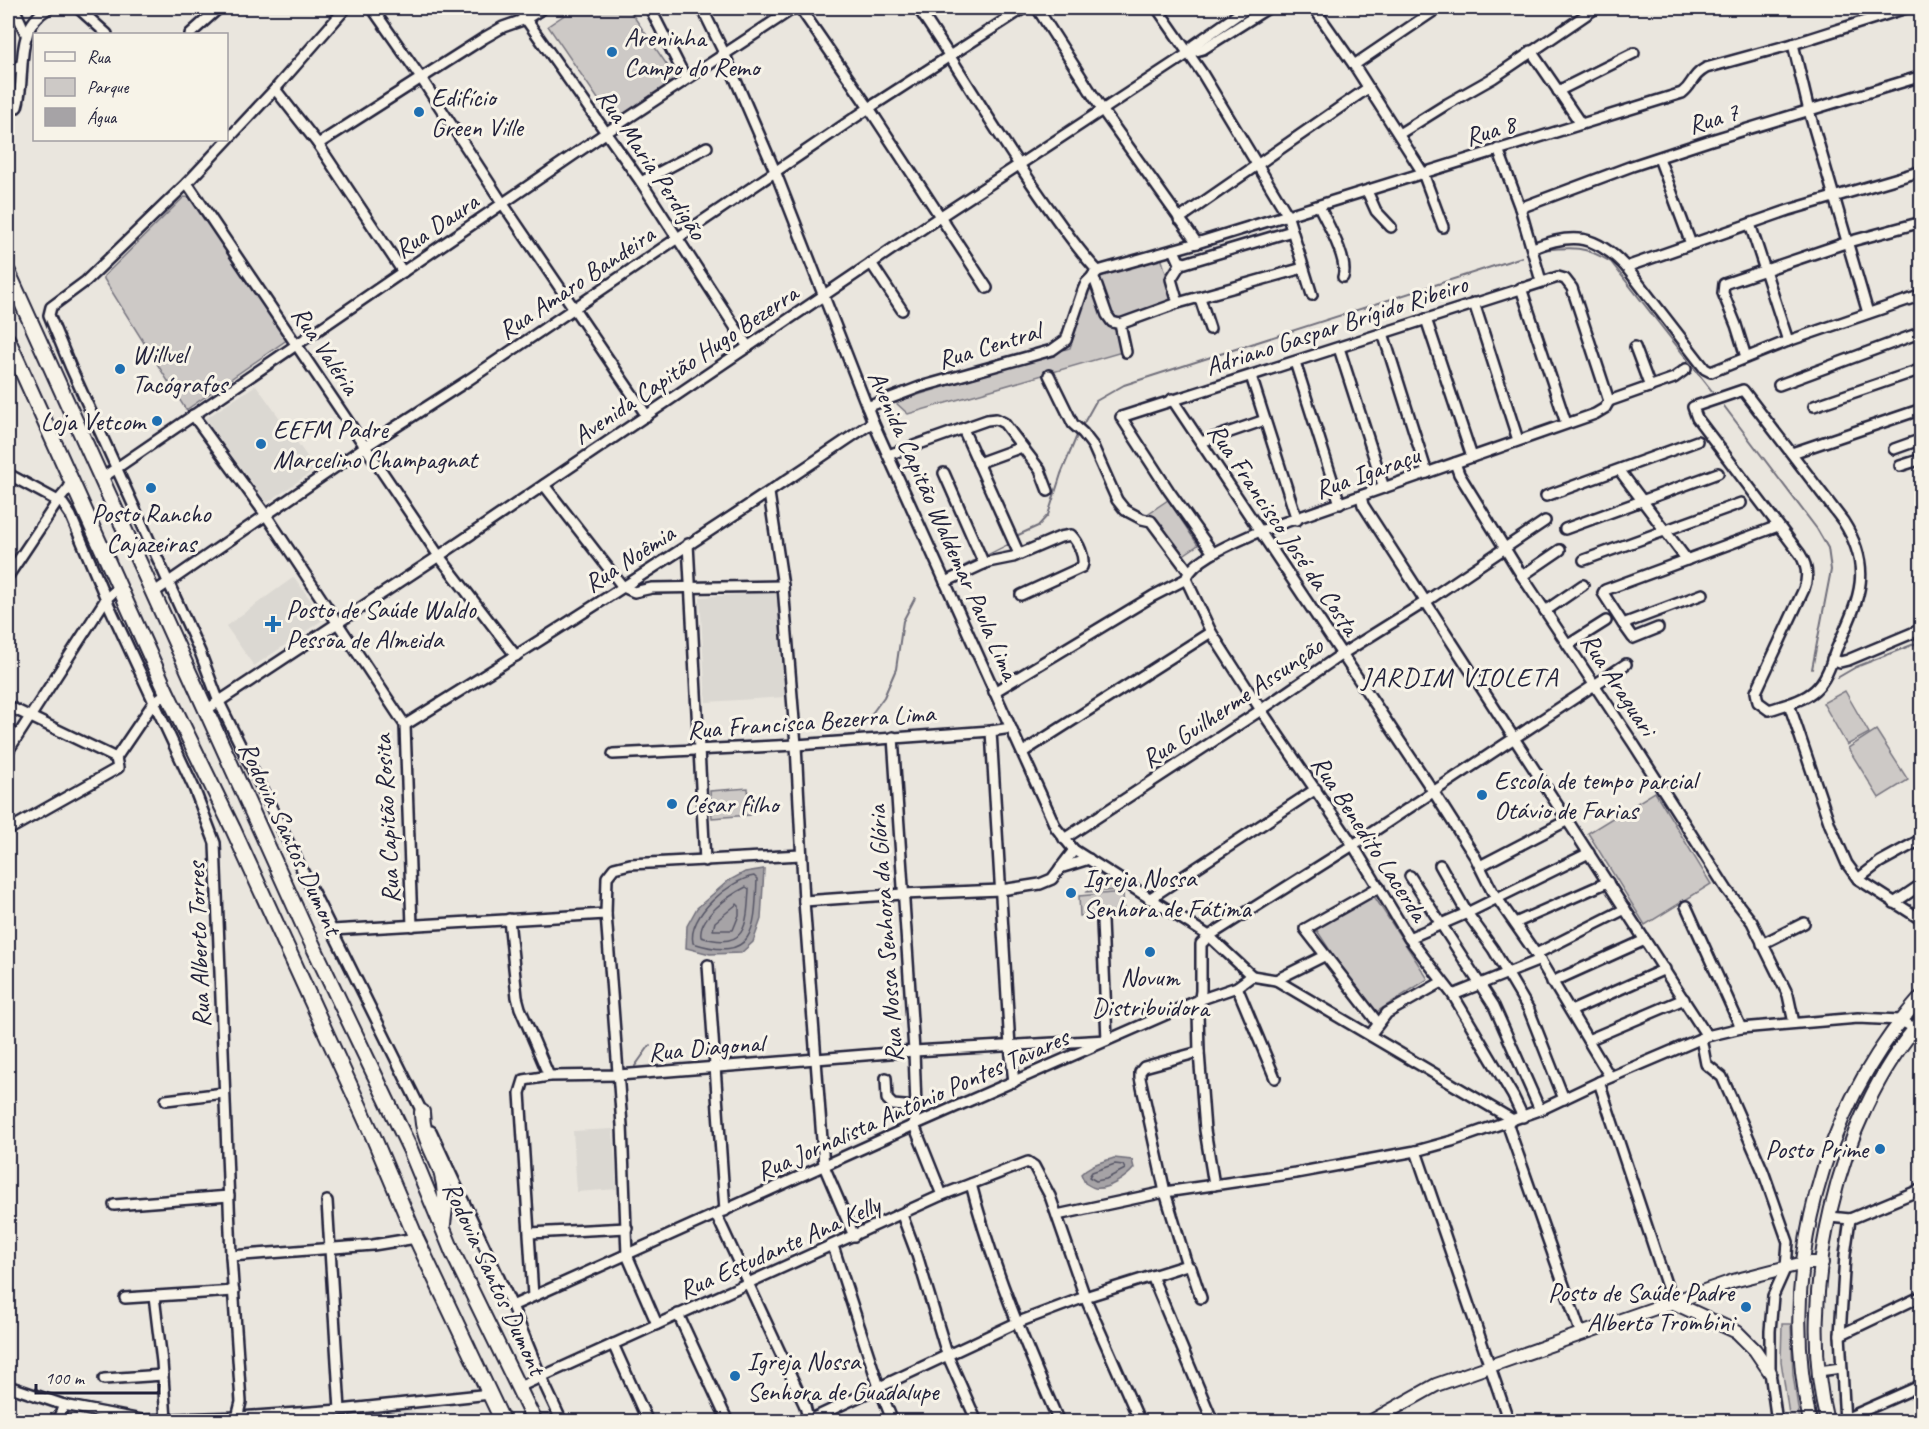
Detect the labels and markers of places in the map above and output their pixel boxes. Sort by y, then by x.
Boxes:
place label: Areninha Campo do Remo [624,21,762,84]
marker: Areninha Campo do Remo [605,45,619,59]
place label: Edifício Green Ville [431,81,525,144]
marker: Edifício Green Ville [412,105,426,119]
place label: Willvel Tacógrafos [132,338,229,401]
marker: Willvel Tacógrafos [113,362,127,376]
place label: Loja Vetcom [40,405,147,438]
place label: EEFM Padre Marcelino Champagnat [273,413,479,476]
marker: Loja Vetcom [150,414,164,428]
marker: EEFM Padre Marcelino Champagnat [254,437,268,451]
marker: Posto Rancho Cajazeiras [144,481,158,495]
place label: Posto Rancho Cajazeiras [92,497,212,560]
place label: Posto de Saúde Waldo Pessoa de Almeida [286,593,477,656]
marker: Posto de Saúde Waldo Pessoa de Almeida [264,615,282,633]
place label: Escola de tempo parcial Otávio de Farias [1494,764,1701,827]
place label: César filho [684,788,781,821]
marker: Escola de tempo parcial Otávio de Farias [1475,788,1489,802]
marker: César filho [665,797,679,811]
place label: Igreja Nossa Senhora de Fátima [1083,862,1252,925]
marker: Igreja Nossa Senhora de Fátima [1064,886,1078,900]
marker: Novum Distribuidora [1143,945,1157,959]
place label: Novum Distribuidora [1091,961,1211,1024]
place label: Posto Prime [1765,1133,1871,1166]
marker: Posto Prime [1873,1142,1887,1156]
place label: Posto de Saúde Padre Alberto Trombini [1548,1276,1737,1339]
marker: Posto de Saúde Padre Alberto Trombini [1739,1300,1753,1314]
place label: Igreja Nossa Senhora de Guadalupe [747,1345,940,1408]
marker: Igreja Nossa Senhora de Guadalupe [728,1369,742,1383]

